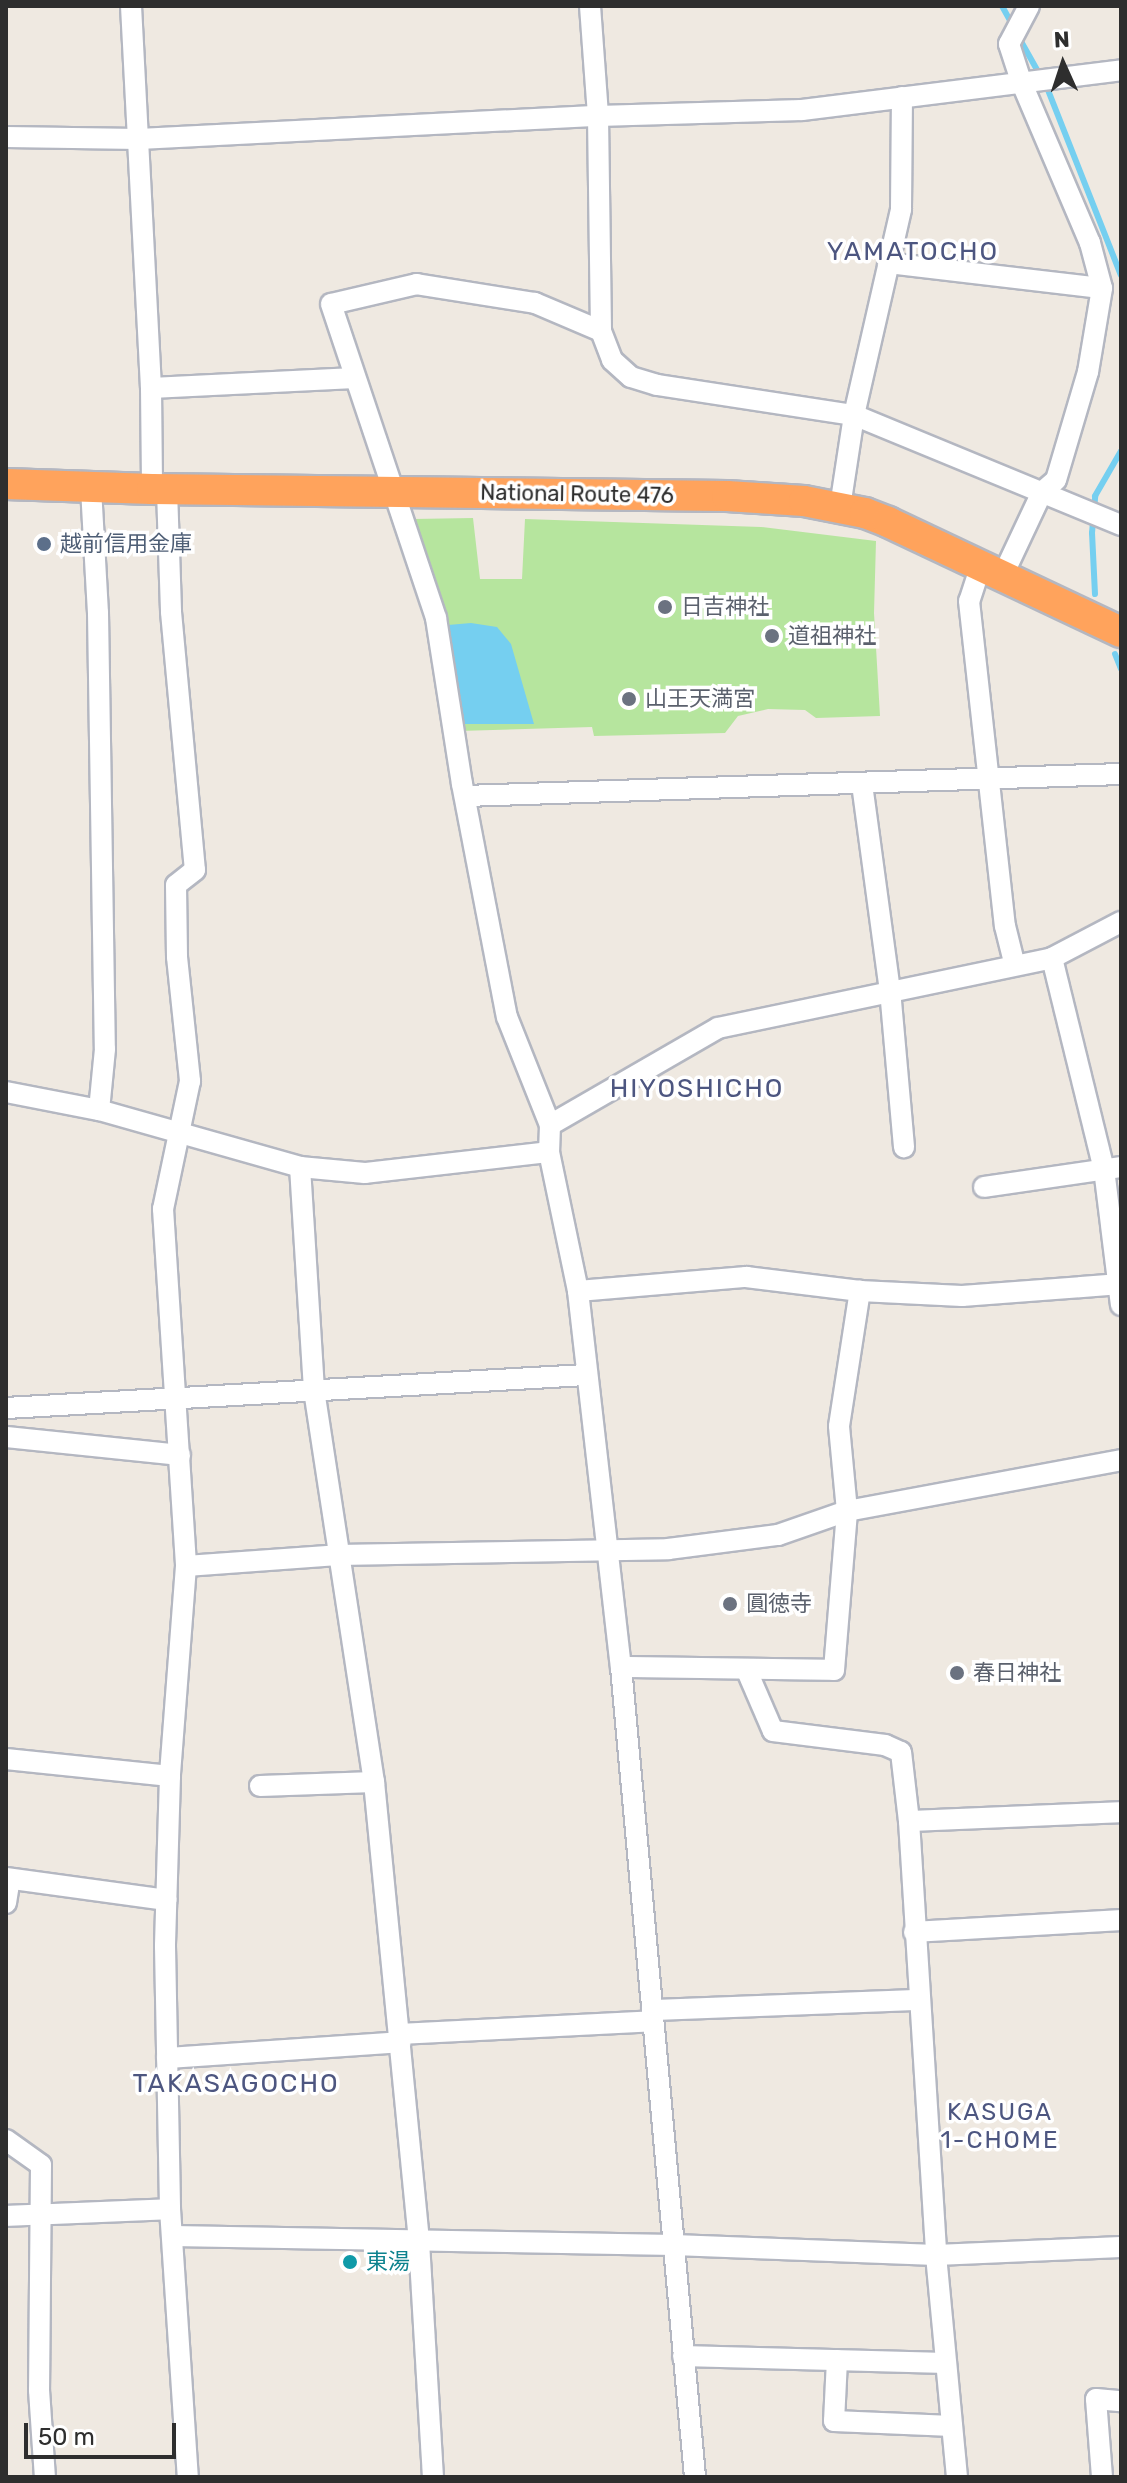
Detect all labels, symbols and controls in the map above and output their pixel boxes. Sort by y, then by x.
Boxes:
north arrow [1023,24,1103,104]
text: N [1053,26,1070,53]
district label: YAMATOCHO [827,236,999,268]
street label: National Route 476 [480,479,674,509]
place label: 越前信用金庫 [60,531,192,557]
marker: 越前信用金庫 [35,535,53,553]
place label: 日吉神社 [681,594,769,620]
marker: 日吉神社 [656,598,674,616]
place label: 道祖神社 [788,623,876,649]
marker: 道祖神社 [763,627,781,645]
place label: 山王天満宮 [645,686,755,712]
marker: 山王天満宮 [620,690,638,708]
district label: HIYOSHICHO [610,1073,784,1105]
place label: 圓徳寺 [746,1591,812,1617]
marker: 圓徳寺 [721,1595,739,1613]
place label: 春日神社 [973,1660,1061,1686]
marker: 春日神社 [948,1664,966,1682]
district label: TAKASAGOCHO [132,2068,340,2100]
district label: KASUGA 1-CHOME [941,2099,1059,2155]
place label: 東湯 [366,2249,410,2275]
marker: 東湯 [341,2253,359,2271]
scale bar [28,2407,180,2457]
text: 50 m [38,2423,95,2451]

